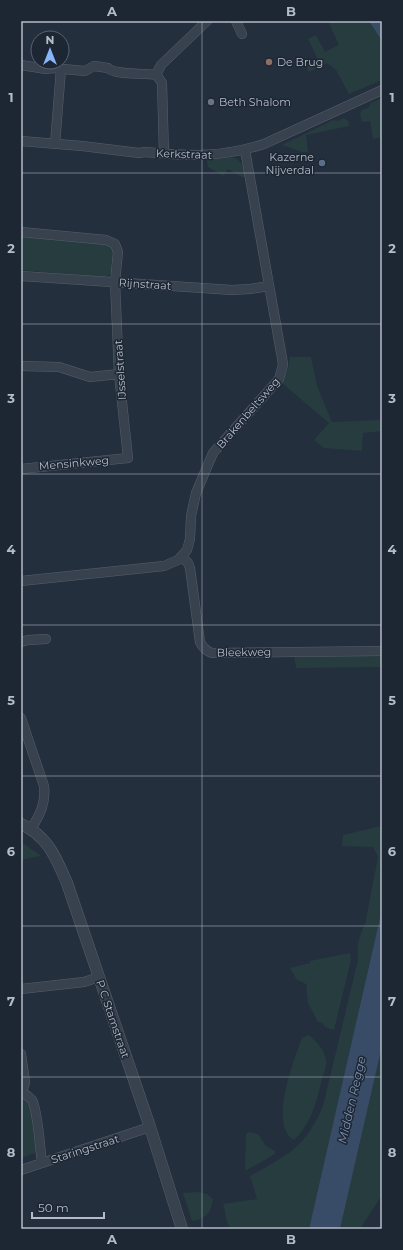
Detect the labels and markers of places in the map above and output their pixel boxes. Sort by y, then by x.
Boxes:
place label: De Brug [277,55,323,69]
marker: De Brug [264,57,274,67]
place label: Beth Shalom [219,95,291,109]
marker: Beth Shalom [206,97,216,107]
place label: Kazerne Nijverdal [265,150,314,177]
marker: Kazerne Nijverdal [317,158,327,168]

